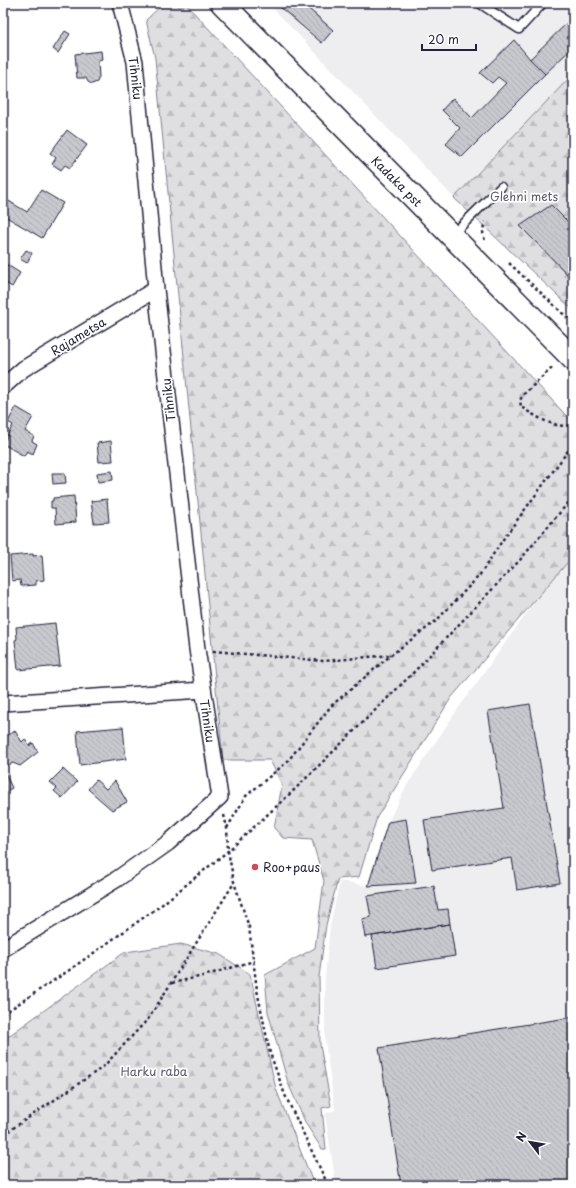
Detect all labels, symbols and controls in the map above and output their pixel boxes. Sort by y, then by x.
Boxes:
scale bar [422,26,476,52]
text: 20 m [428,30,459,48]
street label: Tihniku [124,55,148,101]
street label: Kadaka pst [368,152,427,211]
park label: Glehni mets [490,187,558,205]
street label: Rajametsa [47,312,109,360]
street label: Tihniku [156,377,180,423]
street label: Tihniku [196,698,220,744]
place label: Roo+paus [263,858,320,876]
marker: Roo+paus [250,862,260,872]
park label: Harku raba [121,1062,188,1080]
north arrow [510,1122,550,1162]
text: N [511,1128,531,1145]

